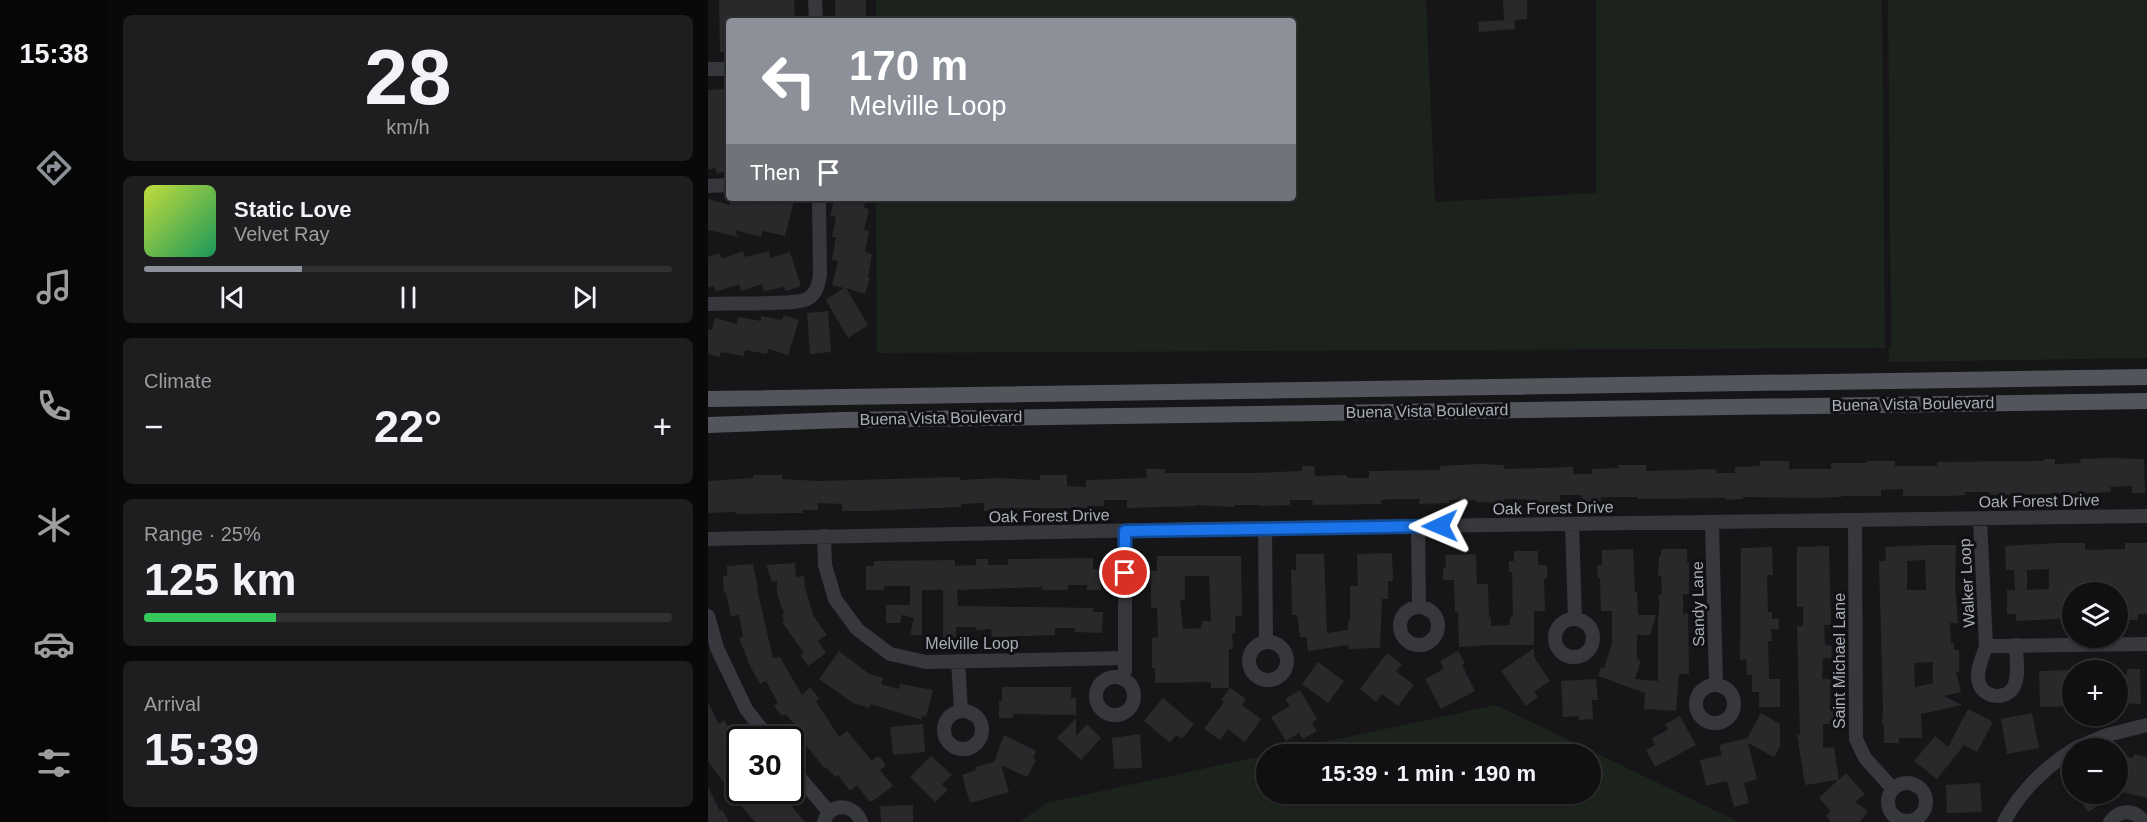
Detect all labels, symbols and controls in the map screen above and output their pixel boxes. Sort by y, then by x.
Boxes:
text: 28 [365,33,451,121]
text: 15:38 [19,39,89,69]
icon: left [750,42,828,120]
text: 170 m [849,42,968,89]
text: Melville Loop [849,91,1007,121]
text: km/h [386,116,430,138]
icon: directions [33,147,75,189]
icon: arrive [812,156,845,189]
text: Then [750,160,800,185]
text: Static Love [234,197,351,222]
text: Velvet Ray [234,223,330,245]
icon: music [33,266,75,308]
icon: previous [216,281,249,314]
icon: pause [392,281,425,314]
icon: next [568,281,601,314]
text: Climate [144,370,212,392]
icon: phone [33,385,75,427]
street label: Buena Vista Boulevard [1832,394,1994,414]
text: 22° [374,401,442,452]
street label: Buena Vista Boulevard [1346,401,1508,421]
text: − [144,408,163,445]
text: + [653,408,672,445]
street label: Buena Vista Boulevard [860,408,1022,428]
street label: Oak Forest Drive [1978,491,2100,511]
position arrow [1408,494,1472,558]
street label: Oak Forest Drive [1492,498,1614,518]
icon: climate [33,504,75,546]
street label: Oak Forest Drive [988,506,1110,526]
text: Range · 25% [144,523,261,545]
street label: Walker Loop [1956,538,1978,628]
pin [1099,547,1150,598]
text: 125 km [144,554,297,605]
icon: arrive [1108,556,1141,589]
street label: Sandy Lane [1689,561,1707,647]
map controls [2062,582,2128,804]
button: layers [2062,582,2128,648]
street label: Saint Michael Lane [1831,593,1848,729]
icon: car [33,623,75,665]
street label: Melville Loop [925,635,1019,652]
button: + [2062,660,2128,726]
text: Arrival [144,693,201,715]
text: 15:39 [144,724,259,775]
speed limit sign: 30 [726,726,804,804]
button: − [2062,738,2128,804]
icon: filters [33,742,75,784]
text: 15:39 · 1 min · 190 m [1321,761,1536,786]

